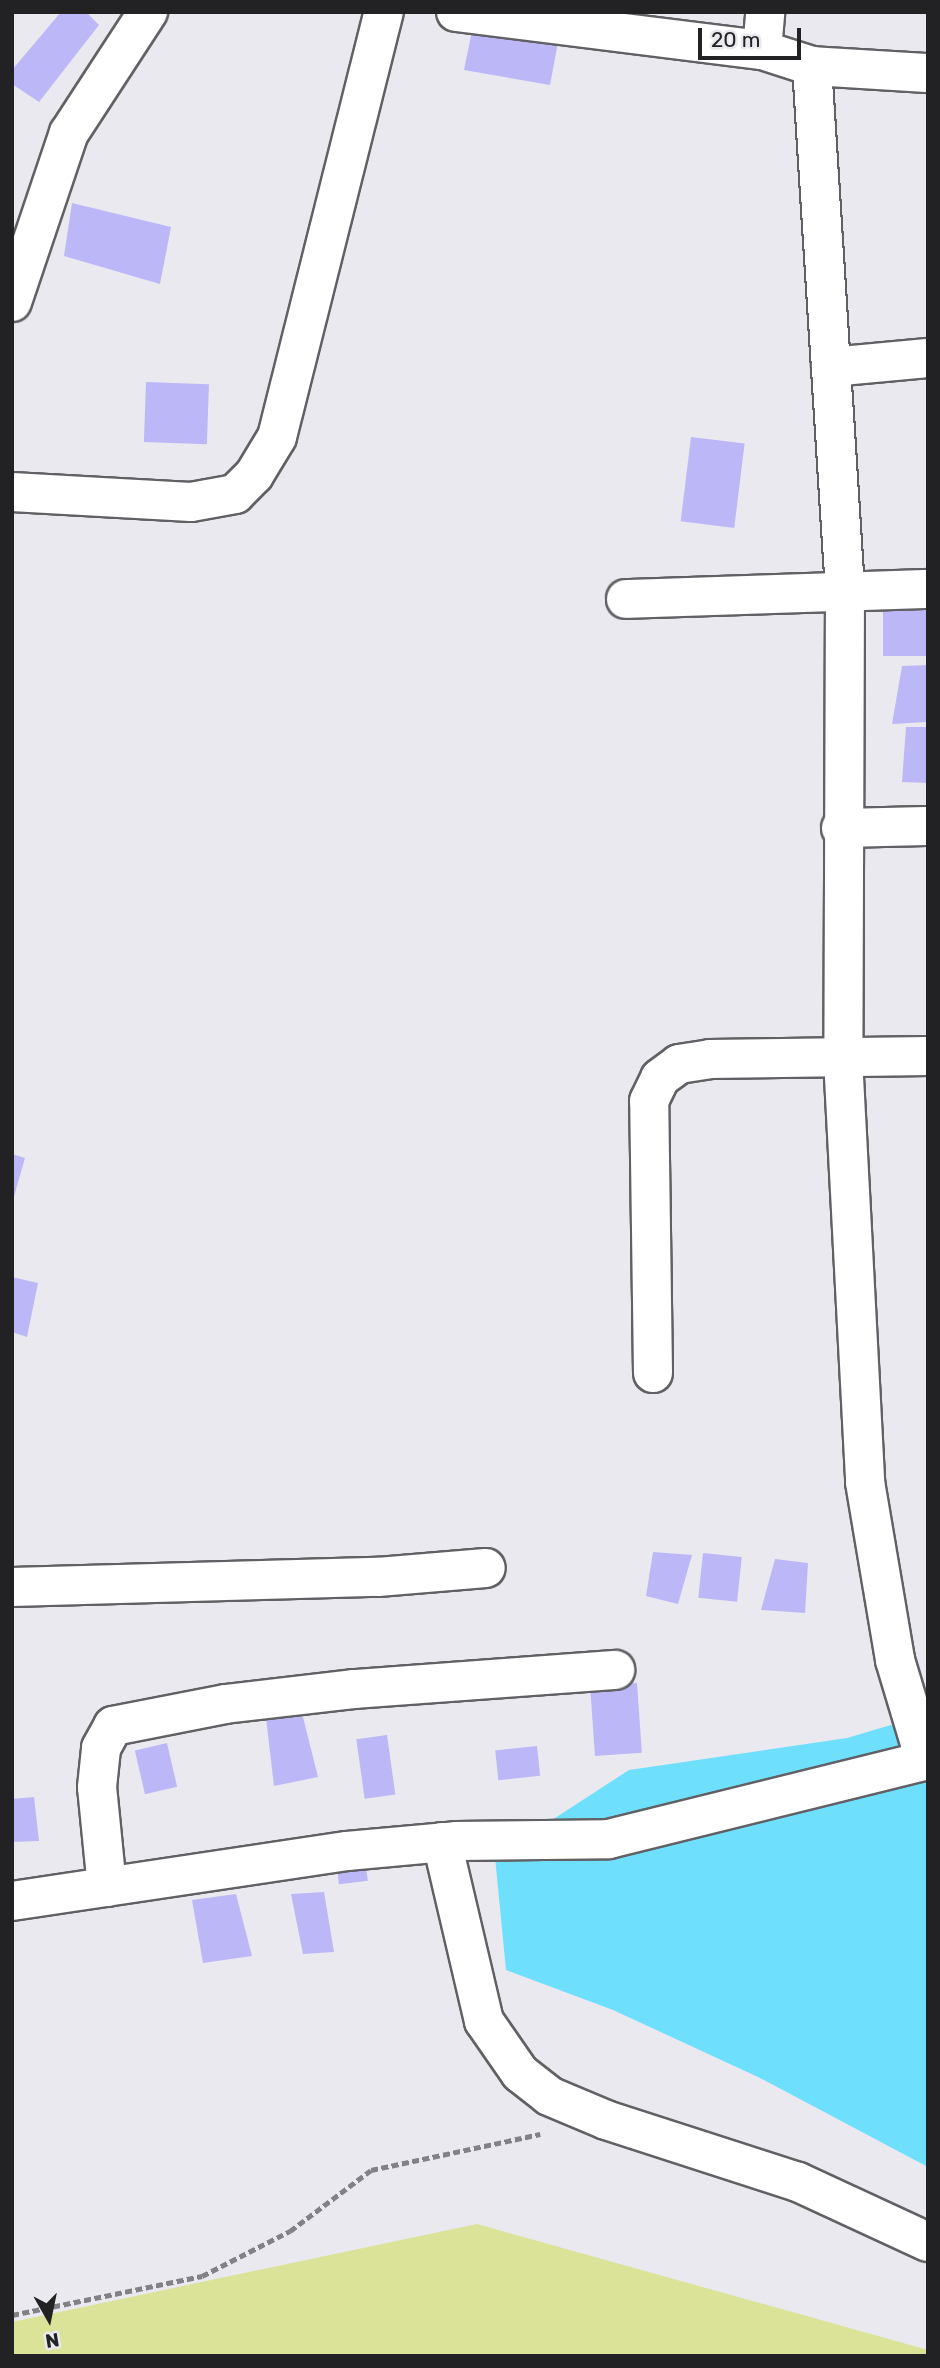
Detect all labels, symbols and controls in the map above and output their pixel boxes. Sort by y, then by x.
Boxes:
scale bar [702,14,805,58]
text: 20 m [711,27,760,52]
north arrow [14,2284,84,2354]
text: N [44,2328,61,2353]

